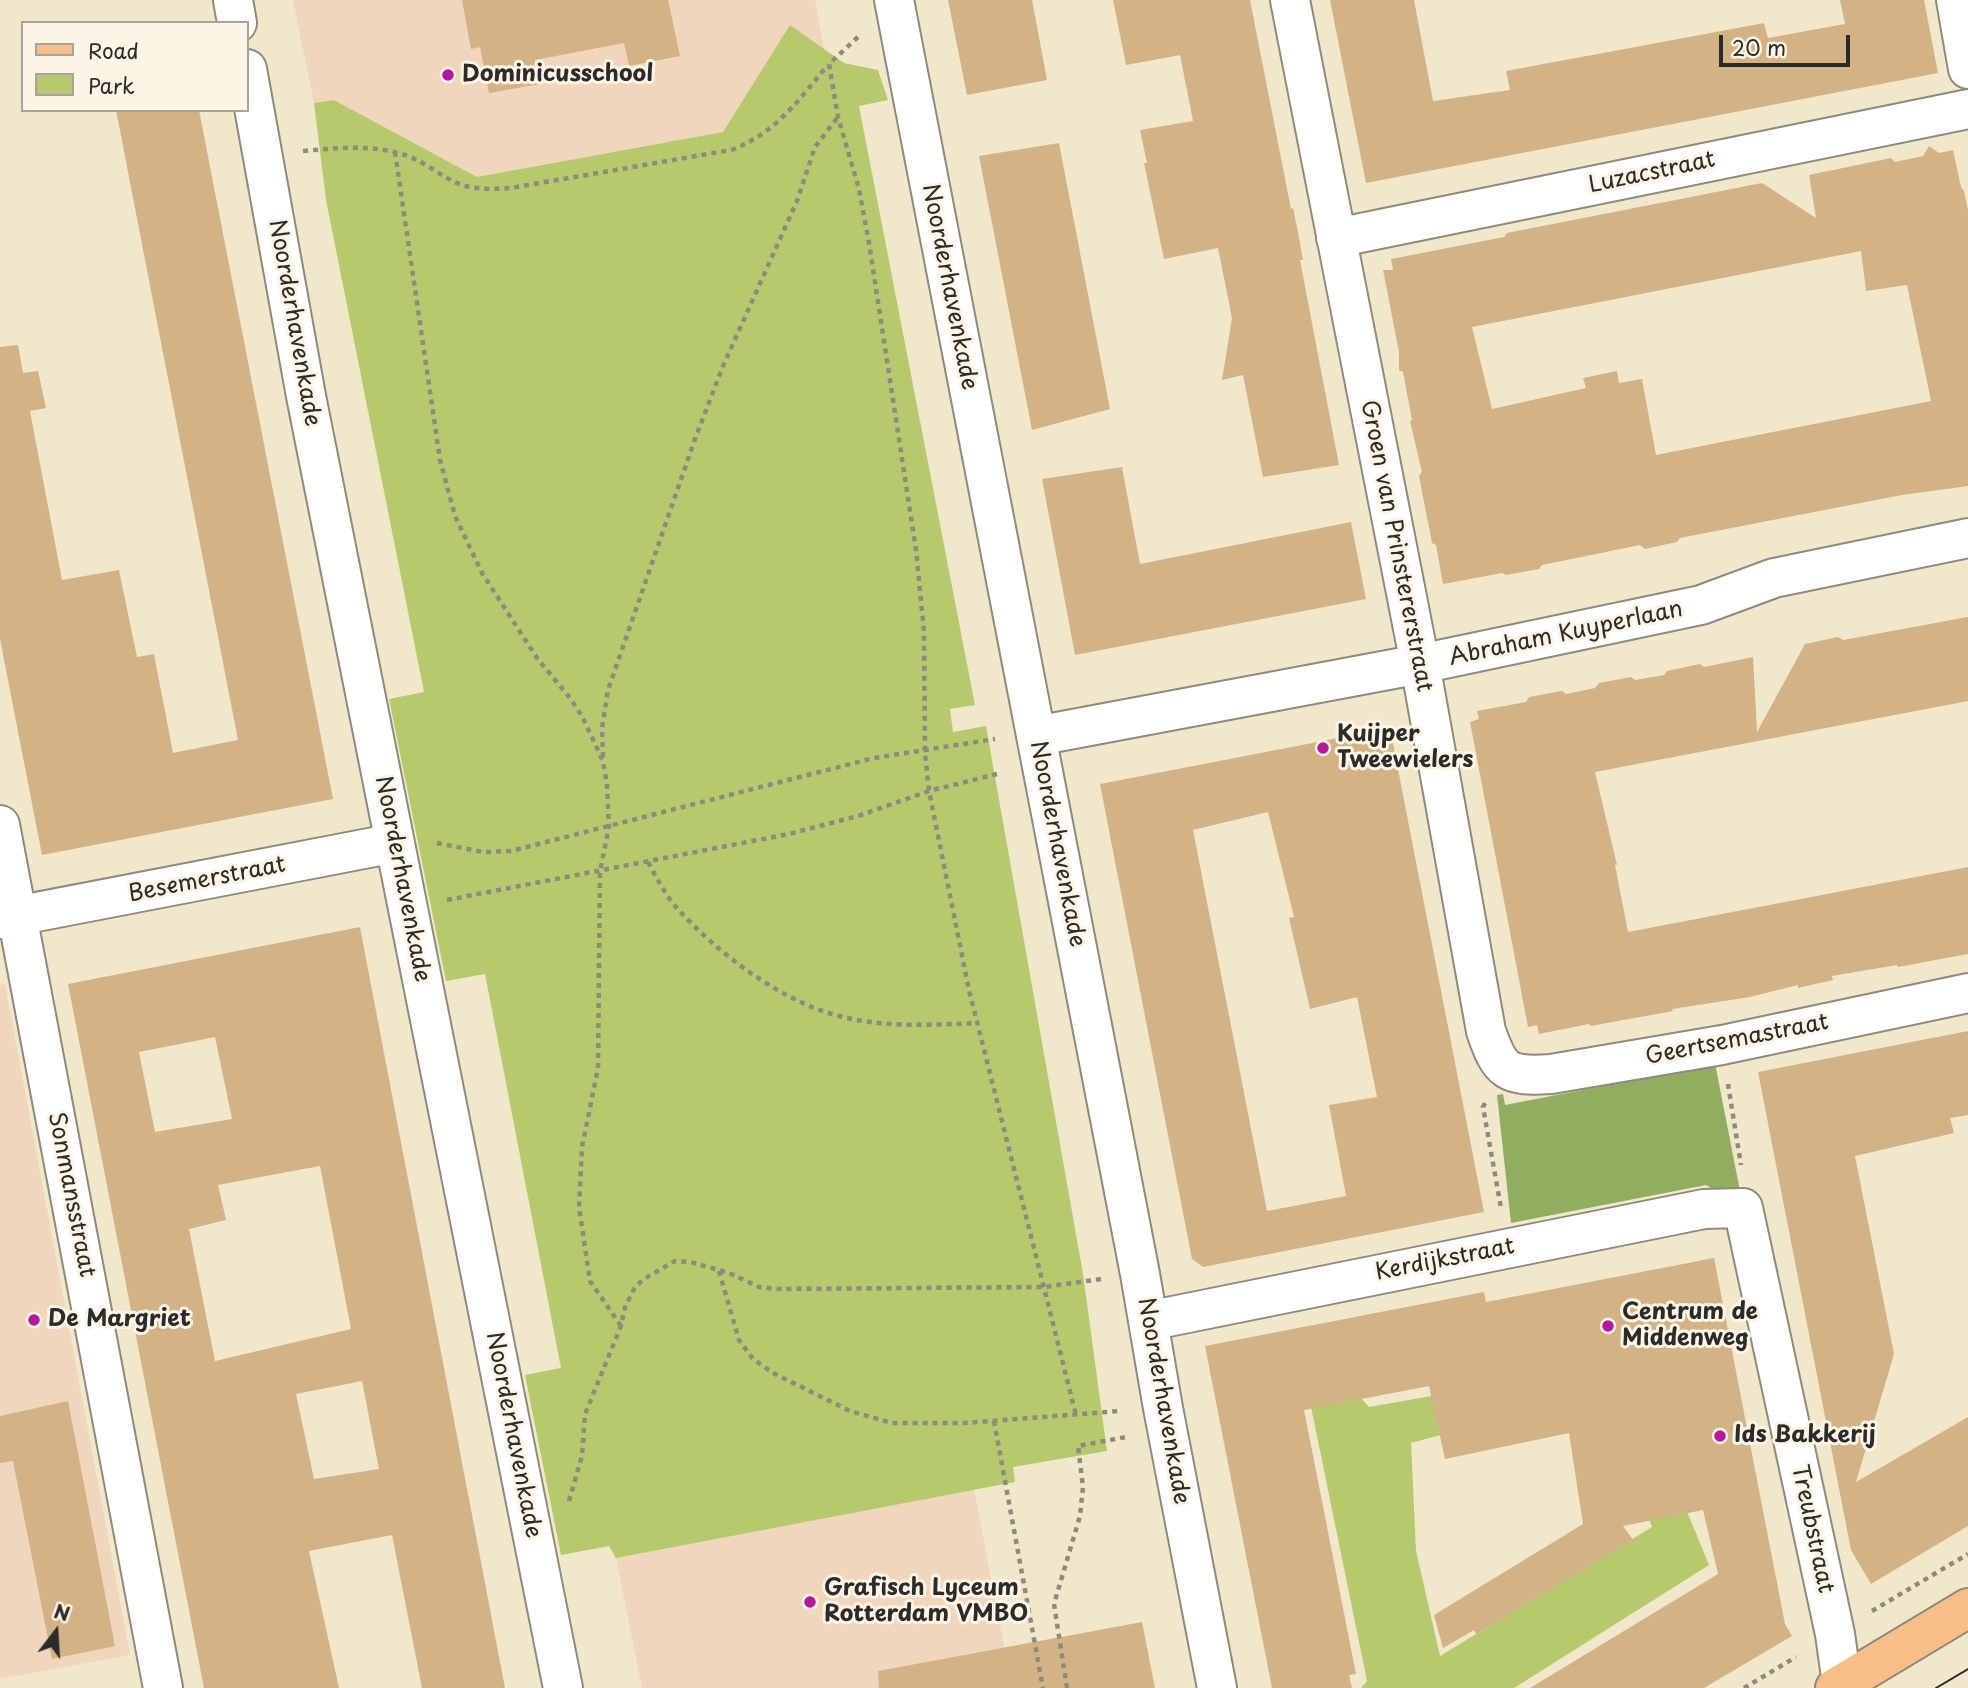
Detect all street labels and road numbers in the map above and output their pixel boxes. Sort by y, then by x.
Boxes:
street label: Luzacstraat [1586,146,1718,200]
street label: Noorderhavenkade [915,182,983,392]
street label: Noorderhavenkade [262,218,326,428]
street label: Groen van Prinstererstraat [1354,398,1438,694]
street label: Abraham Kuyperlaan [1447,596,1685,672]
street label: Noorderhavenkade [1023,739,1091,949]
street label: Noorderhavenkade [368,774,436,984]
street label: Besemerstraat [126,851,288,909]
street label: Geertsemastraat [1643,1009,1831,1071]
street label: Sonmansstraat [41,1110,101,1280]
street label: Kerdijkstraat [1373,1233,1517,1287]
street label: Noorderhavenkade [1131,1296,1195,1506]
street label: Noorderhavenkade [479,1330,547,1540]
street label: Treubstraat [1785,1462,1839,1596]

